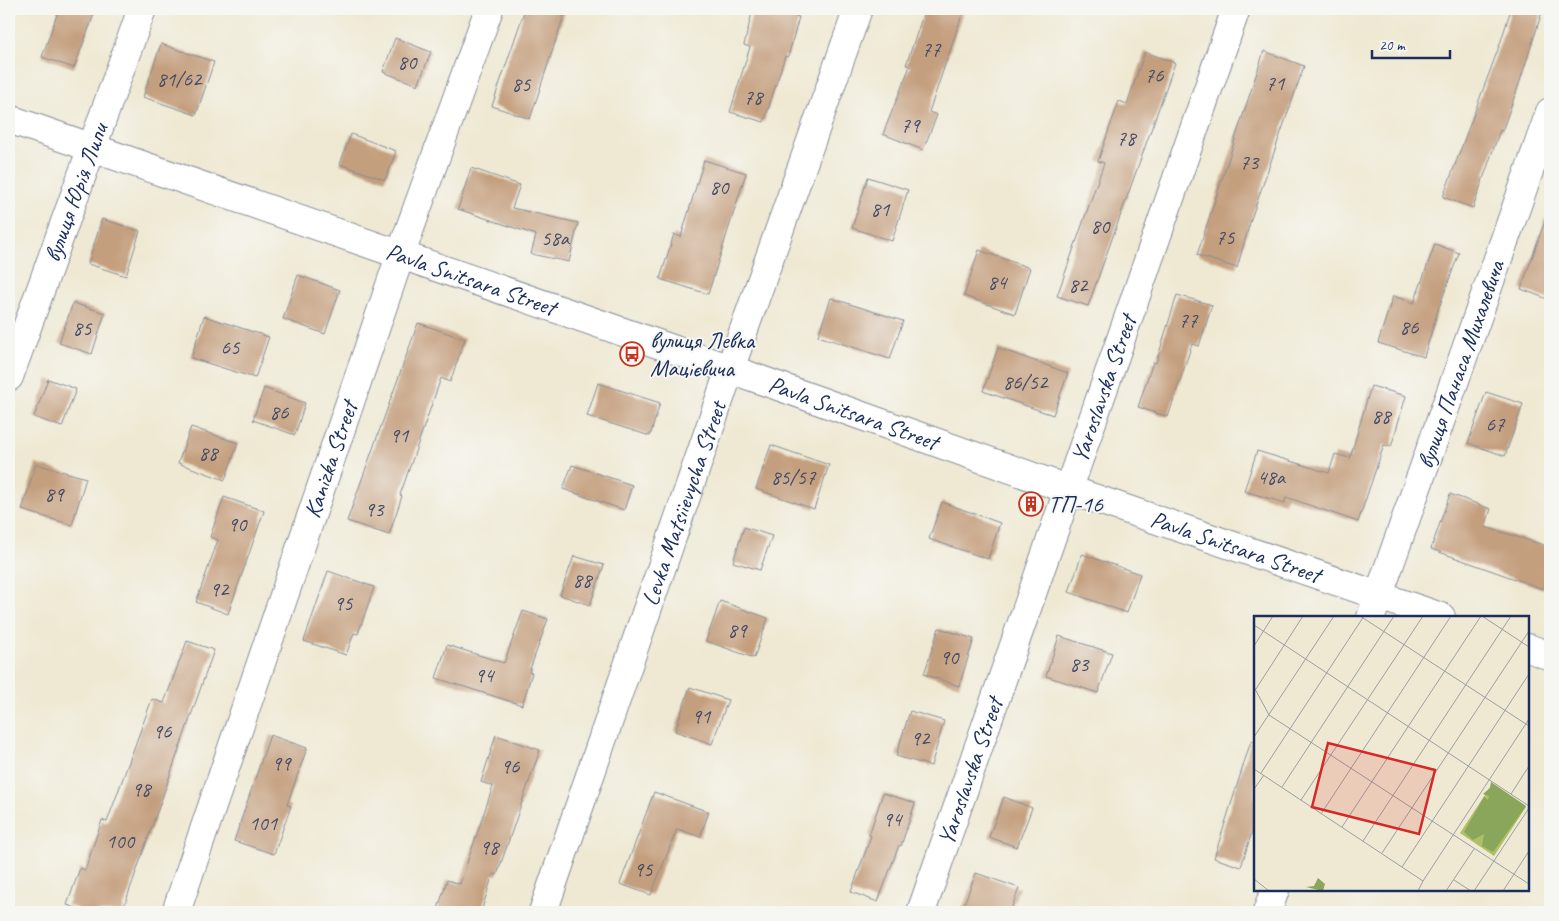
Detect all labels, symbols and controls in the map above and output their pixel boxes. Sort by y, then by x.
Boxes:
scale bar [1372,28,1449,60]
house number: 77 [922,36,942,62]
text: 20 m [1379,36,1406,55]
house number: 80 [398,49,418,75]
house number: 76 [1145,62,1164,88]
house number: 81/62 [157,66,203,92]
house number: 71 [1266,70,1286,96]
house number: 85 [512,71,532,97]
house number: 78 [744,84,765,110]
house number: 79 [901,112,921,138]
street label: вулиця Юрія Липи [37,117,115,266]
house number: 78 [1117,125,1138,151]
house number: 73 [1240,149,1260,175]
house number: 80 [710,174,730,200]
house number: 81 [871,196,891,222]
house number: 80 [1091,213,1111,239]
house number: 75 [1216,224,1236,250]
house number: 58а [541,225,571,251]
street label: Pavla Snitsara Street [382,236,563,323]
street label: вулиця Панаса Михалевича [1410,255,1512,472]
house number: 84 [988,269,1009,295]
house number: 82 [1069,272,1089,298]
house number: 77 [1179,307,1199,333]
street label: Yaroslavska Street [1064,309,1144,466]
house number: 86 [1400,314,1419,340]
house number: 85 [73,315,93,341]
place label: вулиця Левка Мацієвича [650,325,755,383]
house number: 65 [221,334,241,360]
bus stop icon: вулиця Левка Мацієвича [619,341,645,367]
street label: Pavla Snitsara Street [765,369,945,458]
house number: 86/52 [1003,369,1049,395]
street label: Kanizka Street [297,395,365,522]
street label: Levka Matsiievycha Street [635,396,733,610]
house number: 86 [270,399,289,425]
house number: 88 [1372,403,1393,429]
house number: 67 [1486,411,1506,437]
house number: 91 [390,422,410,448]
house number: 88 [199,440,220,466]
house number: 85/57 [771,464,817,490]
house number: 48а [1257,464,1287,490]
house number: 89 [45,481,65,507]
place label: ТП-16 [1048,489,1104,519]
building icon: ТП-16 [1018,491,1044,517]
house number: 93 [365,496,385,522]
street label: Pavla Snitsara Street [1147,504,1327,591]
house number: 90 [228,511,248,537]
house number: 88 [573,567,594,593]
house number: 92 [210,576,230,602]
house number: 95 [334,590,354,616]
inset map [1254,616,1529,891]
house number: 89 [728,617,748,643]
house number: 90 [940,644,960,670]
house number: 83 [1070,651,1090,677]
house number: 94 [475,662,496,688]
street label: Yaroslavska Street [931,691,1011,849]
house number: 91 [692,703,712,729]
house number: 96 [153,718,172,744]
house number: 92 [911,725,931,751]
house number: 99 [272,750,292,776]
house number: 96 [501,753,520,779]
house number: 98 [132,776,153,802]
house number: 94 [883,806,904,832]
house number: 101 [249,810,279,836]
house number: 100 [106,828,136,854]
house number: 98 [480,834,501,860]
house number: 95 [634,856,654,882]

